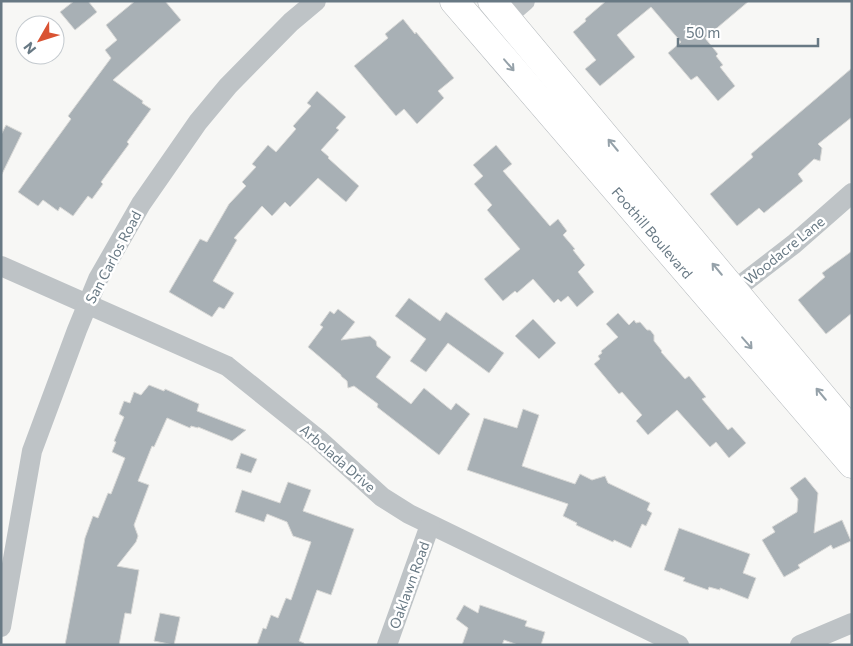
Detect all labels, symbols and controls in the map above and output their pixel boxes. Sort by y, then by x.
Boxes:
north arrow [15,15,65,65]
scale bar [678,15,818,47]
text: 50 m [686,23,720,41]
text: N [20,39,39,58]
one-way arrow [503,58,515,71]
one-way arrow [607,138,618,151]
street label: Foothill Boulevard [609,183,697,282]
street label: San Carlos Road [81,208,145,306]
street label: Woodacre Lane [740,212,828,288]
one-way arrow [711,263,722,276]
one-way arrow [741,336,752,349]
one-way arrow [815,388,826,401]
street label: Arbolada Drive [297,421,379,495]
street label: Oaklawn Road [385,539,433,631]

